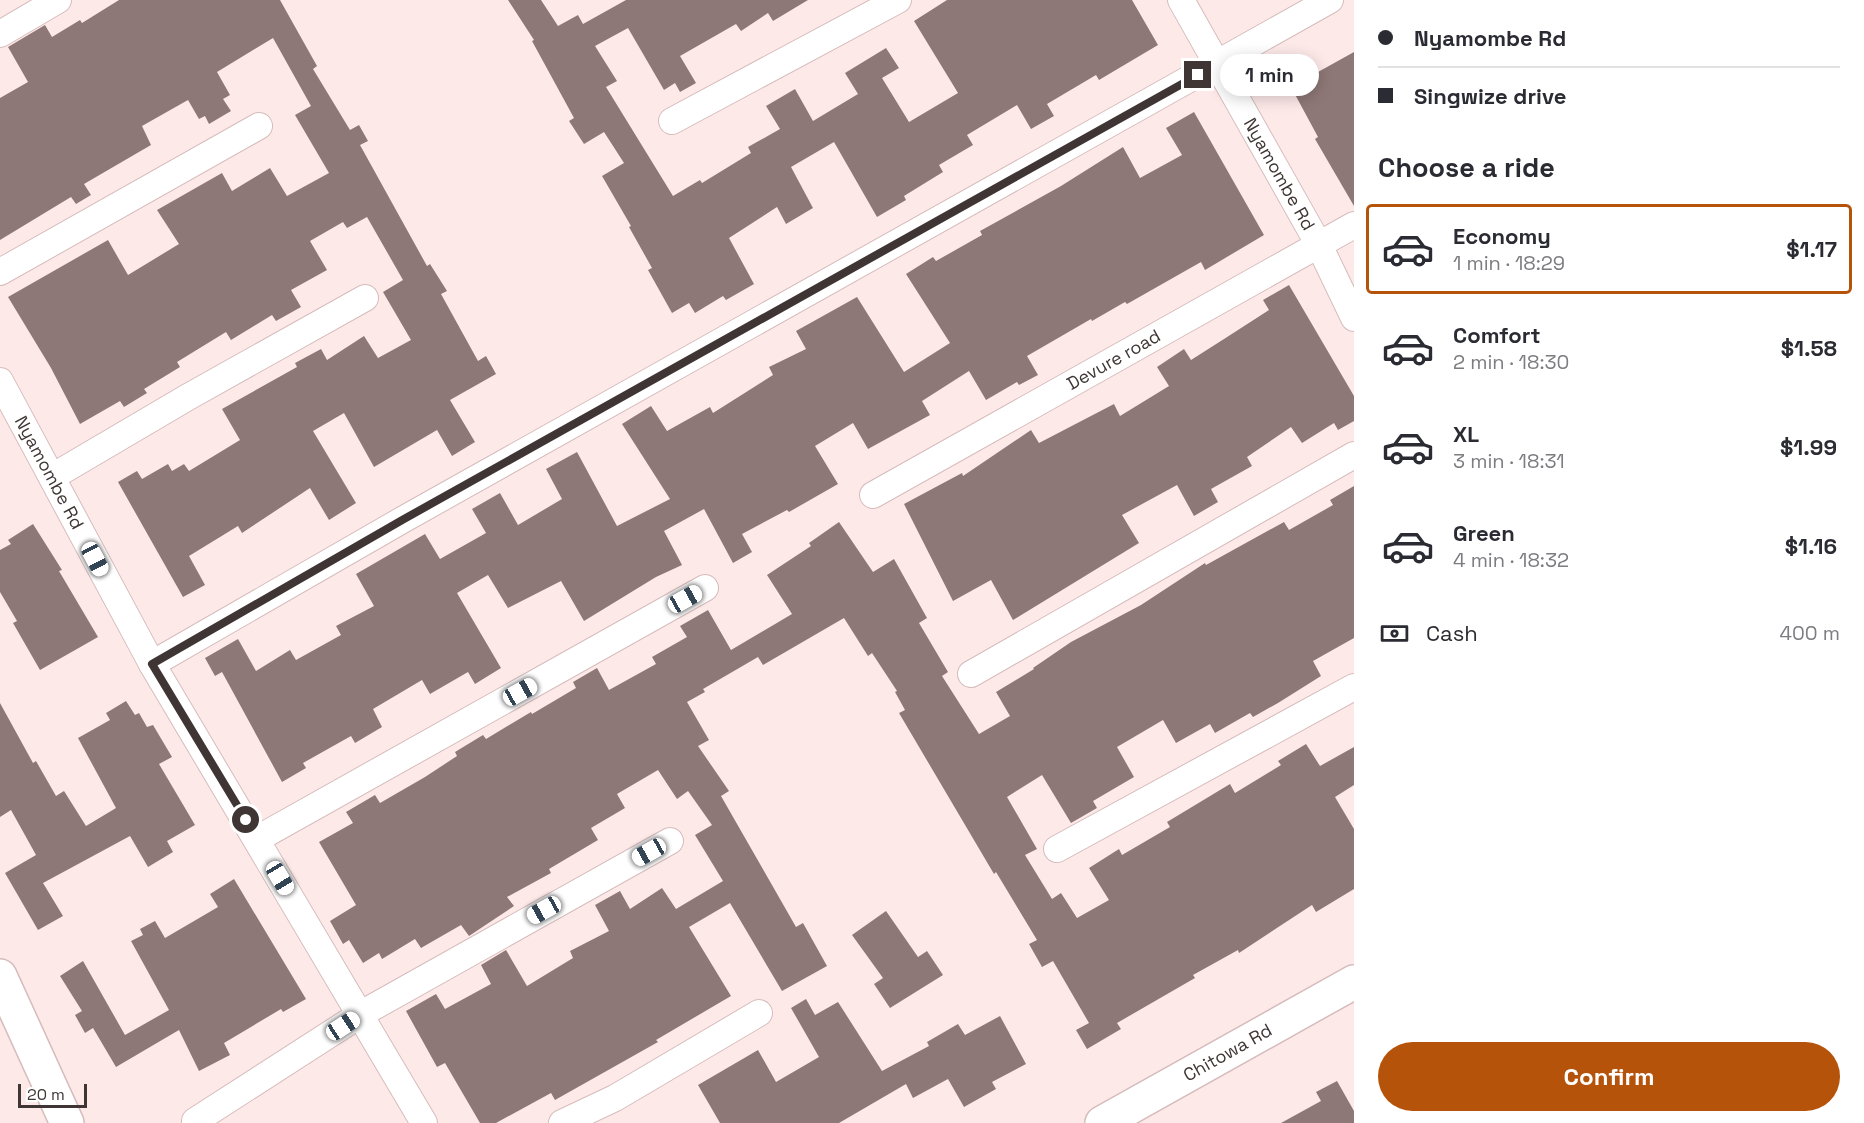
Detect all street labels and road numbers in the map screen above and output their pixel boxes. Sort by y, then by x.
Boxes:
street label: Nyamombe Rd [1239,114,1320,234]
street label: Devure road [1062,324,1164,395]
street label: Nyamombe Rd [10,412,89,533]
street label: Chitowa Rd [1179,1018,1276,1086]

